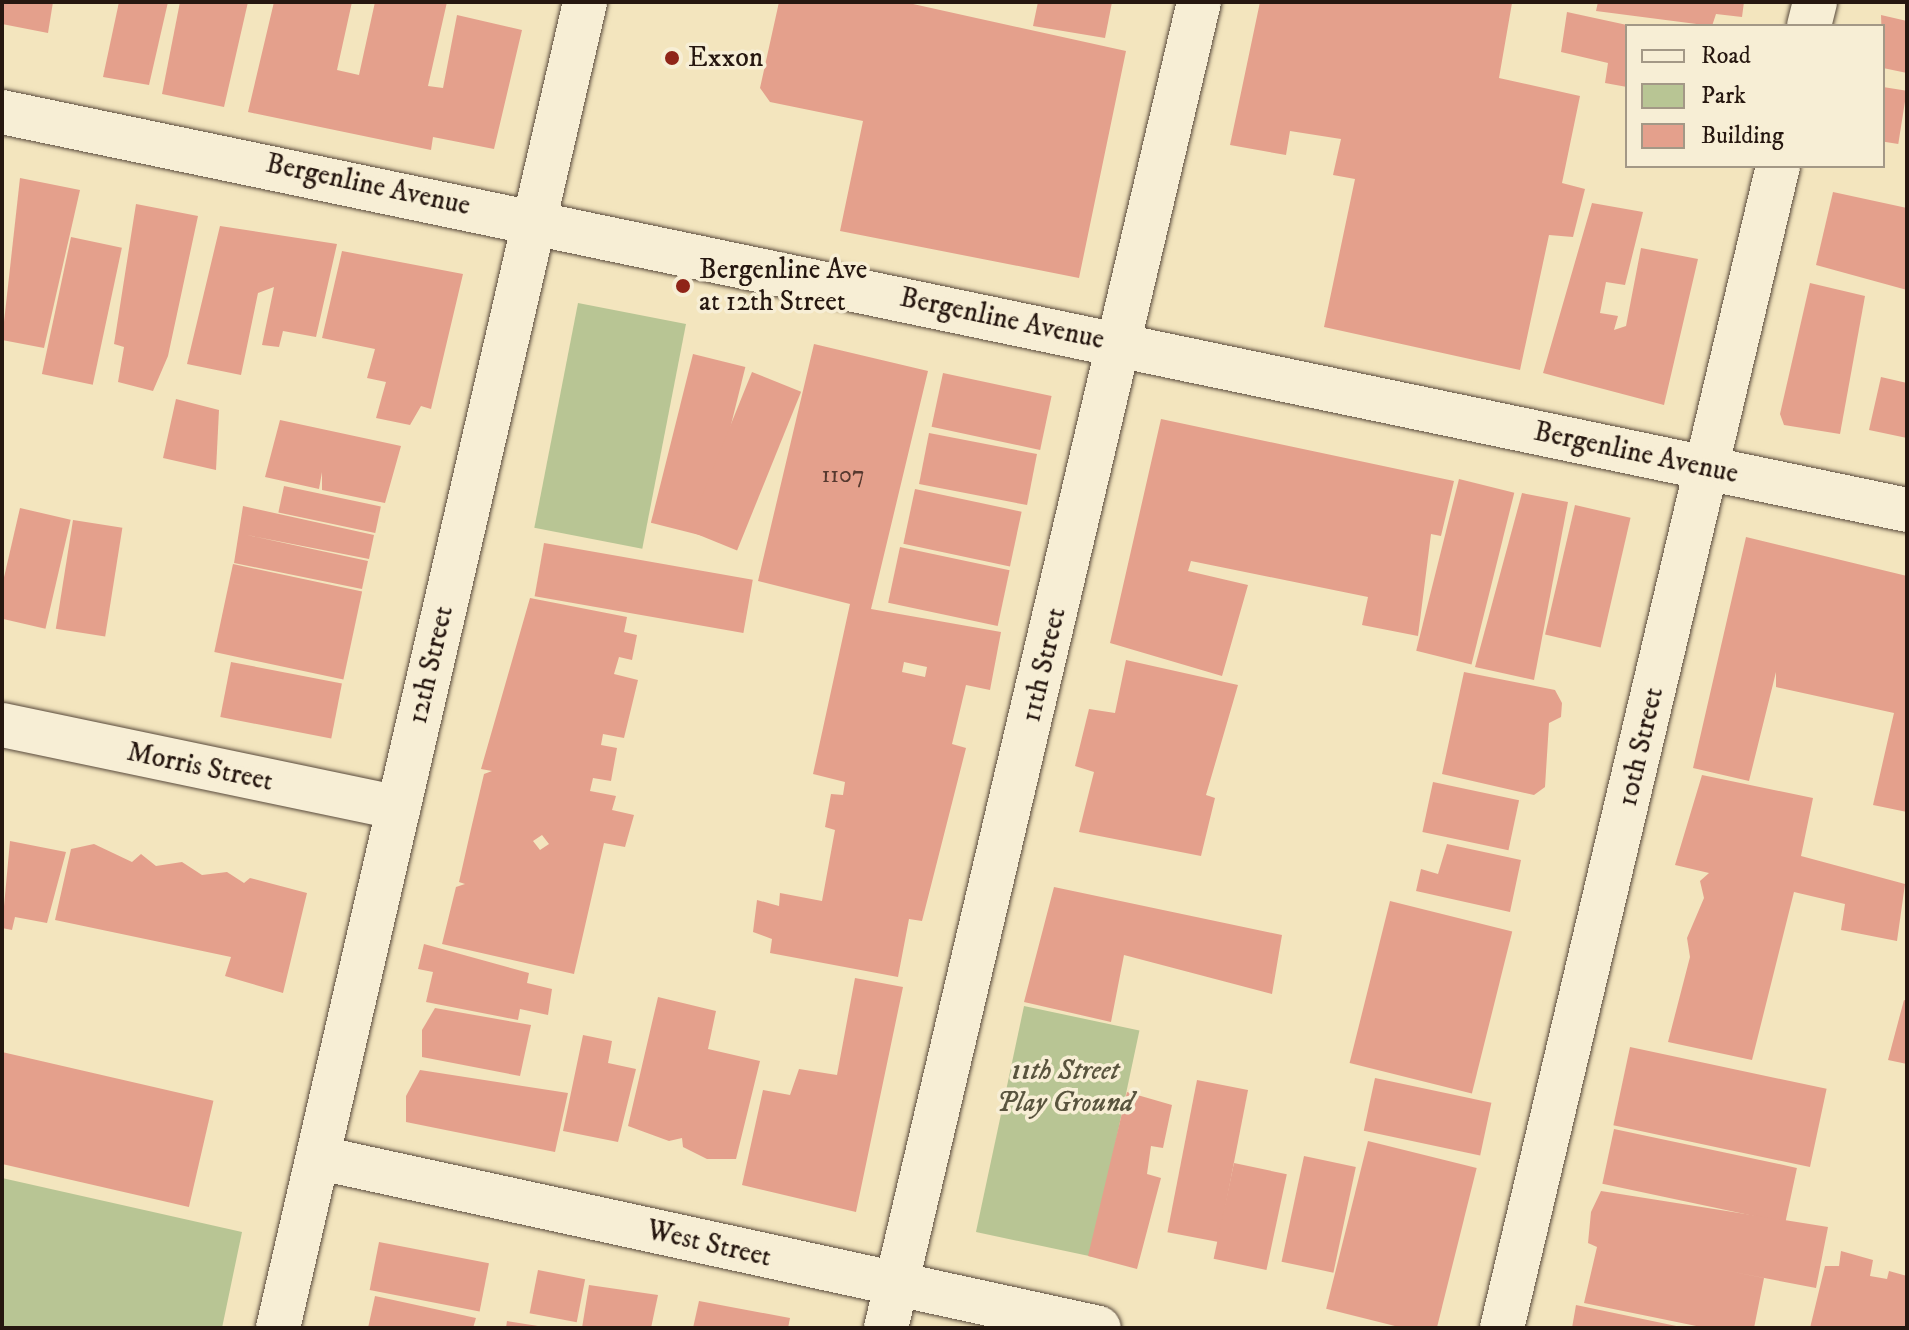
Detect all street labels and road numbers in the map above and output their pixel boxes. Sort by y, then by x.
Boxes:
street label: Bergenline Avenue [263,147,473,223]
street label: Bergenline Avenue [897,281,1107,357]
street label: Bergenline Avenue [1531,415,1741,491]
street label: 12th Street [401,603,461,727]
street label: 11th Street [1015,604,1073,726]
street label: 10th Street [1611,684,1671,810]
street label: Morris Street [124,735,276,799]
street label: West Street [644,1213,774,1275]

